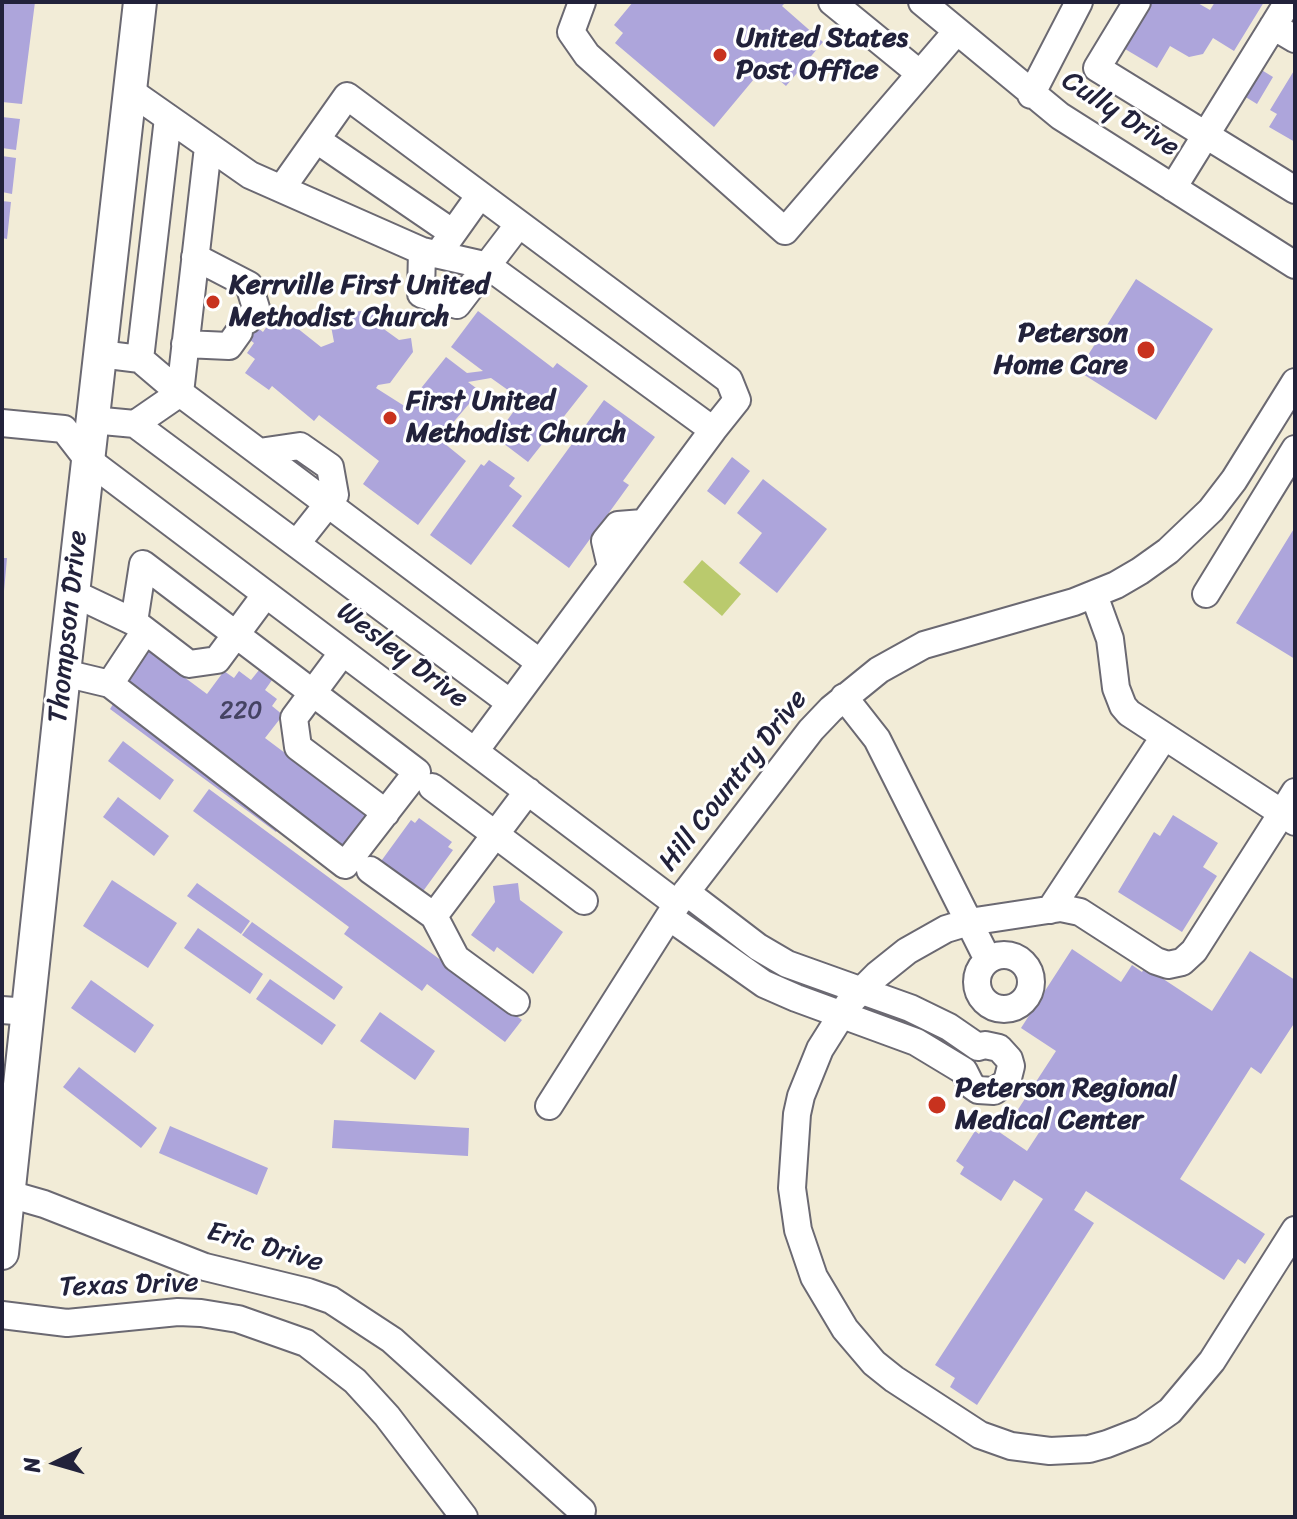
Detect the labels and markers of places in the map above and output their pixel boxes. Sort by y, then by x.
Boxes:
place label: United States Post Office [736,22,908,88]
marker: United States Post Office [711,46,729,64]
place label: Kerrville First United Methodist Church [229,269,490,335]
marker: Kerrville First United Methodist Church [204,293,222,311]
place label: Peterson Home Care [993,317,1128,383]
marker: Peterson Home Care [1135,339,1157,361]
place label: First United Methodist Church [406,385,627,451]
marker: First United Methodist Church [381,409,399,427]
place label: Peterson Regional Medical Center [955,1072,1176,1138]
marker: Peterson Regional Medical Center [926,1094,948,1116]

